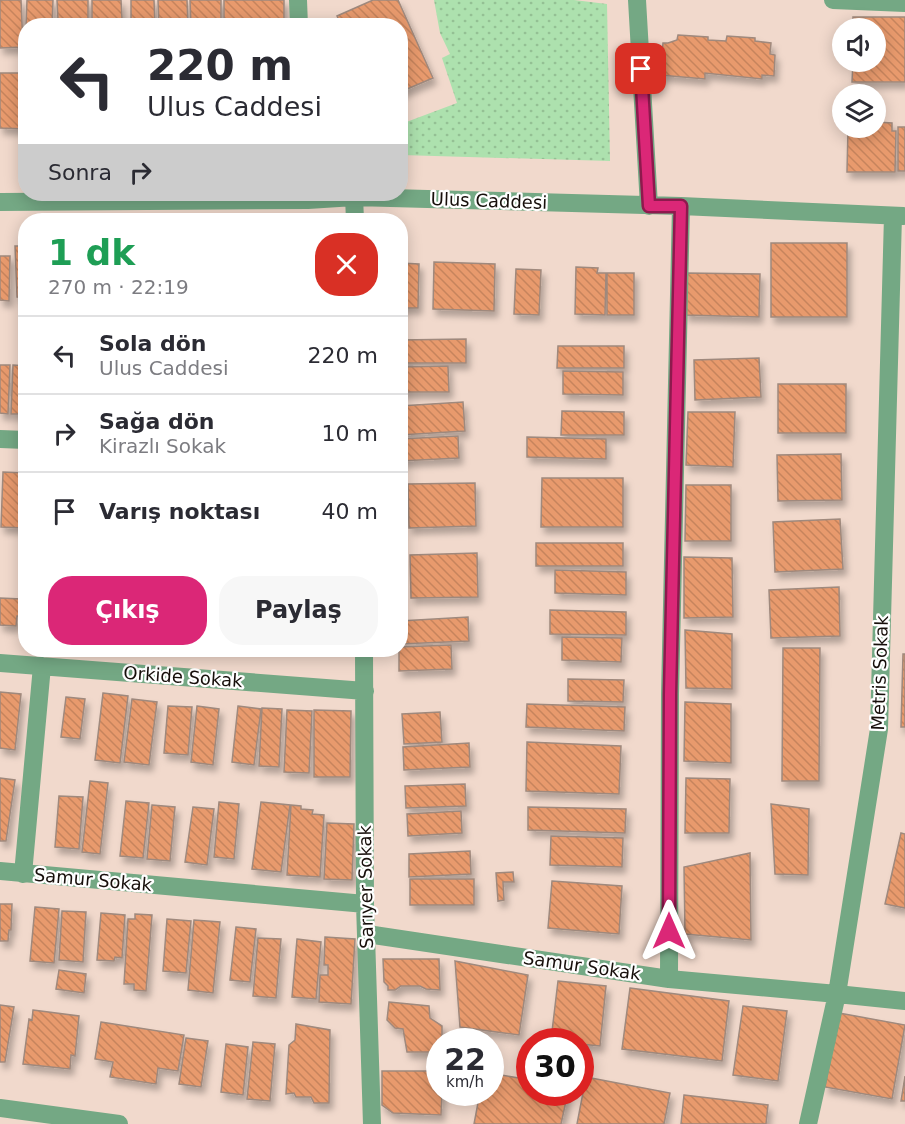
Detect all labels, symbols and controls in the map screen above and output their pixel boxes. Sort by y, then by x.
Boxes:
map controls [832,18,886,138]
button: sound [832,18,886,72]
text: 220 m [147,41,293,90]
icon: left [48,42,126,120]
pin [615,43,666,94]
icon: arrive [624,52,657,85]
button: layers [832,84,886,138]
text: Ulus Caddesi [147,91,322,122]
icon: right [124,156,157,189]
text: Sonra [48,160,112,185]
street label: Ulus Caddesi [430,188,548,213]
text: 1 dk [48,232,135,273]
button: close [315,233,378,296]
text: 270 m · 22:19 [48,275,189,299]
text: Sola dön [99,331,207,356]
icon: left [48,339,81,372]
text: 220 m [308,343,378,368]
text: Ulus Caddesi [99,356,229,380]
text: Sağa dön [99,409,214,434]
icon: right [48,417,81,450]
text: 10 m [322,421,378,446]
text: Kirazlı Sokak [99,434,226,458]
icon: arrive [48,495,81,528]
text: Varış noktası [99,499,260,524]
text: 40 m [322,499,378,524]
button: Çıkış [48,576,207,645]
button: Paylaş [219,576,378,645]
street label: Metris Sokak [867,614,892,731]
street label: Orkide Sokak [123,662,244,691]
street label: Sarıyer Sokak [354,824,377,949]
street label: Samur Sokak [33,864,154,895]
position arrow [637,899,701,963]
street label: Samur Sokak [522,947,643,984]
speed limit sign: 30 [516,1028,594,1106]
text: 22 [444,1042,486,1077]
text: km/h [446,1073,484,1091]

